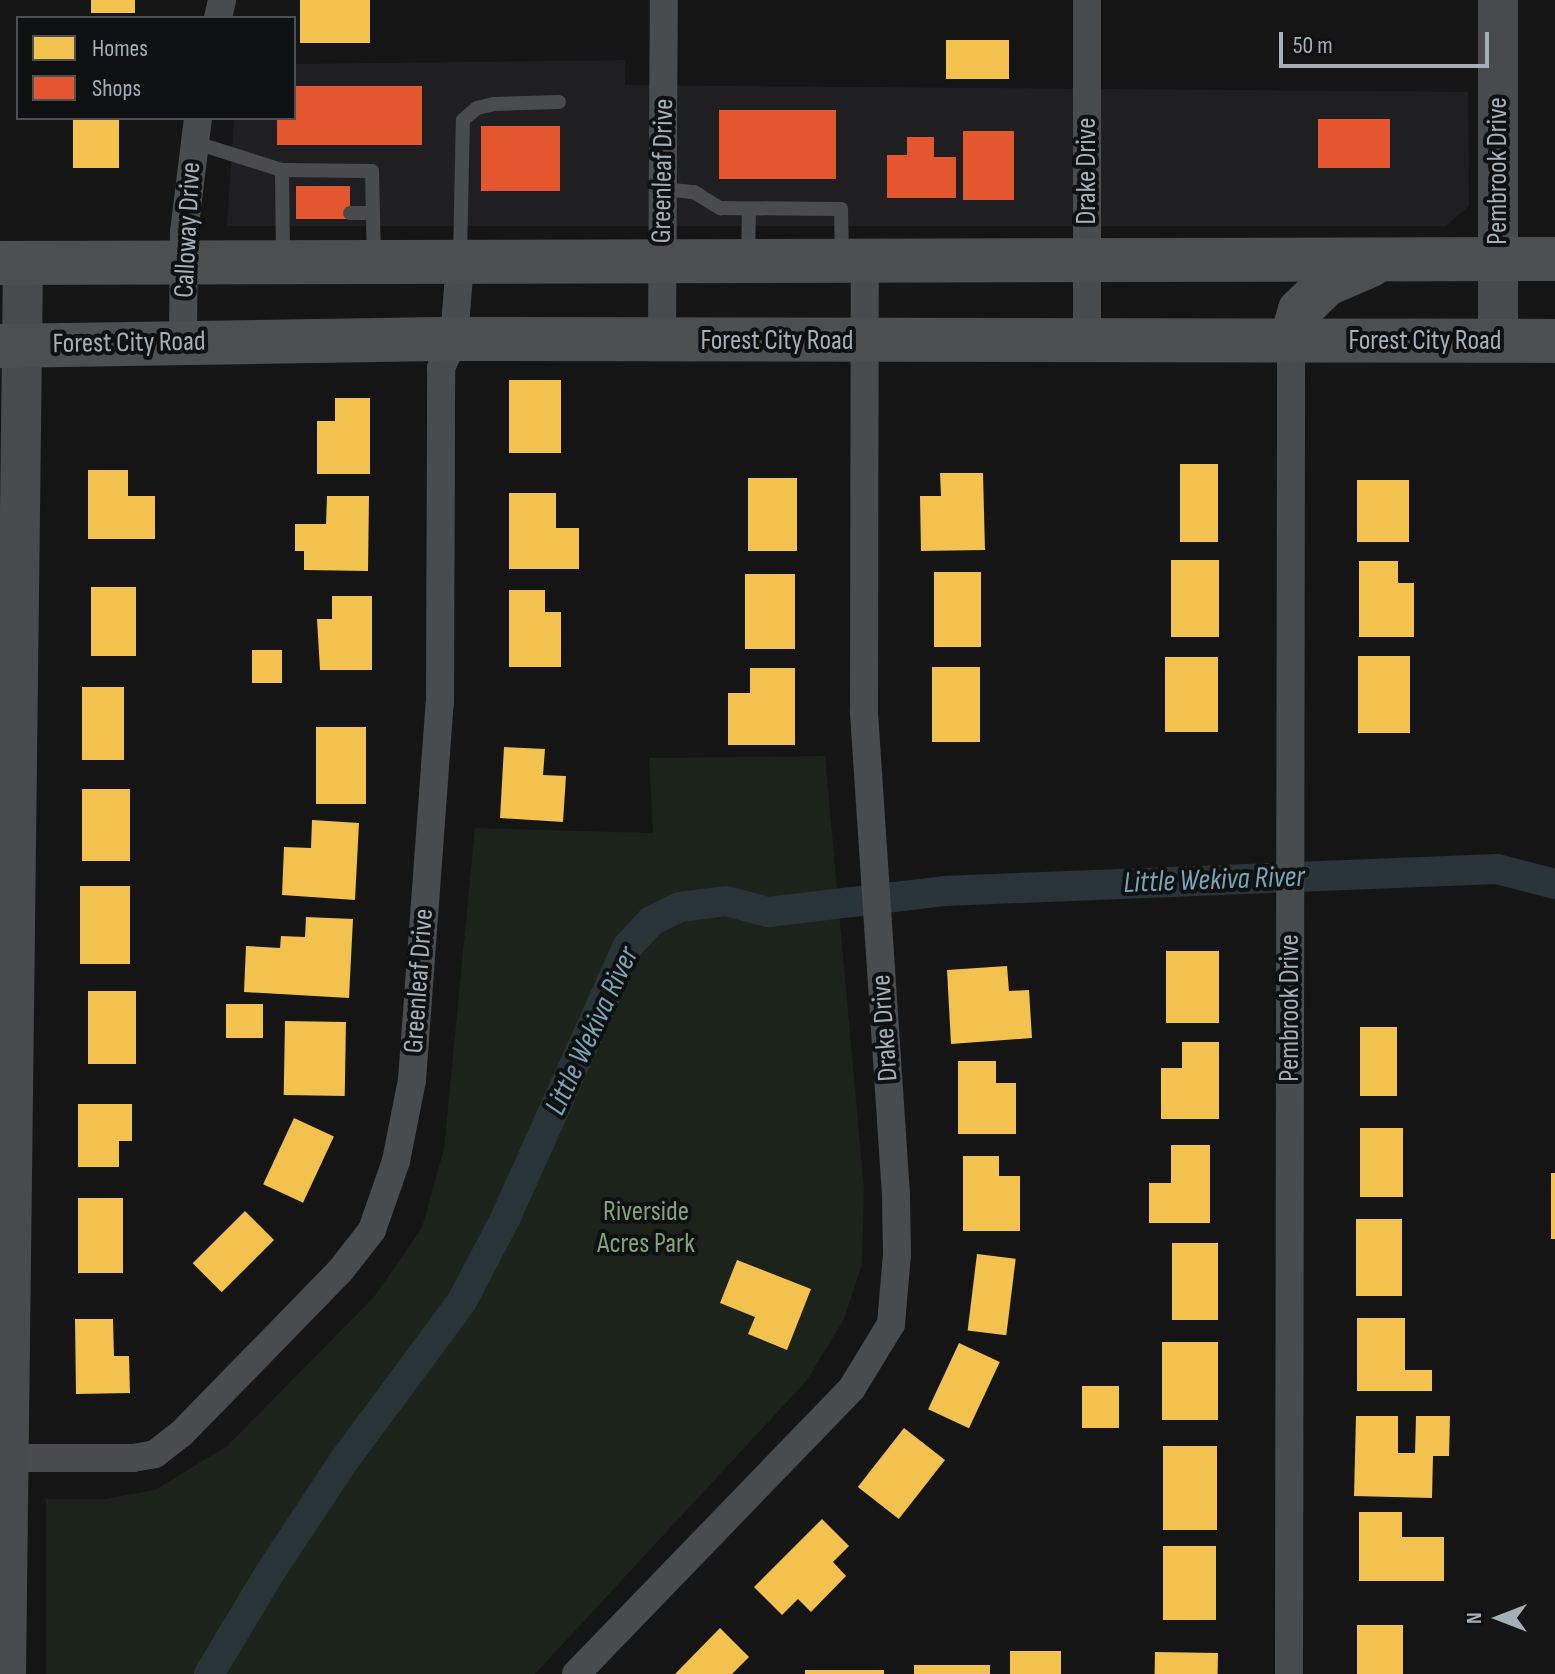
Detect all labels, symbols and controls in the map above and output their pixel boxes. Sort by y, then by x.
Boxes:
legend [16,16,296,120]
scale bar [1283,16,1493,66]
text: 50 m [1293,31,1333,60]
text: Homes [92,34,148,63]
text: Shops [92,74,141,103]
street label: Pembrook Drive [1481,97,1515,245]
street label: Greenleaf Drive [645,98,681,244]
street label: Drake Drive [1070,118,1104,224]
street label: Calloway Drive [168,161,208,299]
street label: Forest City Road [700,324,854,358]
street label: Forest City Road [1348,324,1502,358]
street label: Forest City Road [52,325,206,361]
water label: Little Wekiva River [1123,859,1305,901]
street label: Greenleaf Drive [397,908,441,1054]
street label: Pembrook Drive [1273,934,1307,1082]
water label: Little Wekiva River [537,941,647,1121]
street label: Drake Drive [865,973,905,1083]
park label: Riverside Acres Park [597,1195,695,1261]
north arrow [1459,1578,1539,1658]
text: N [1461,1612,1488,1624]

